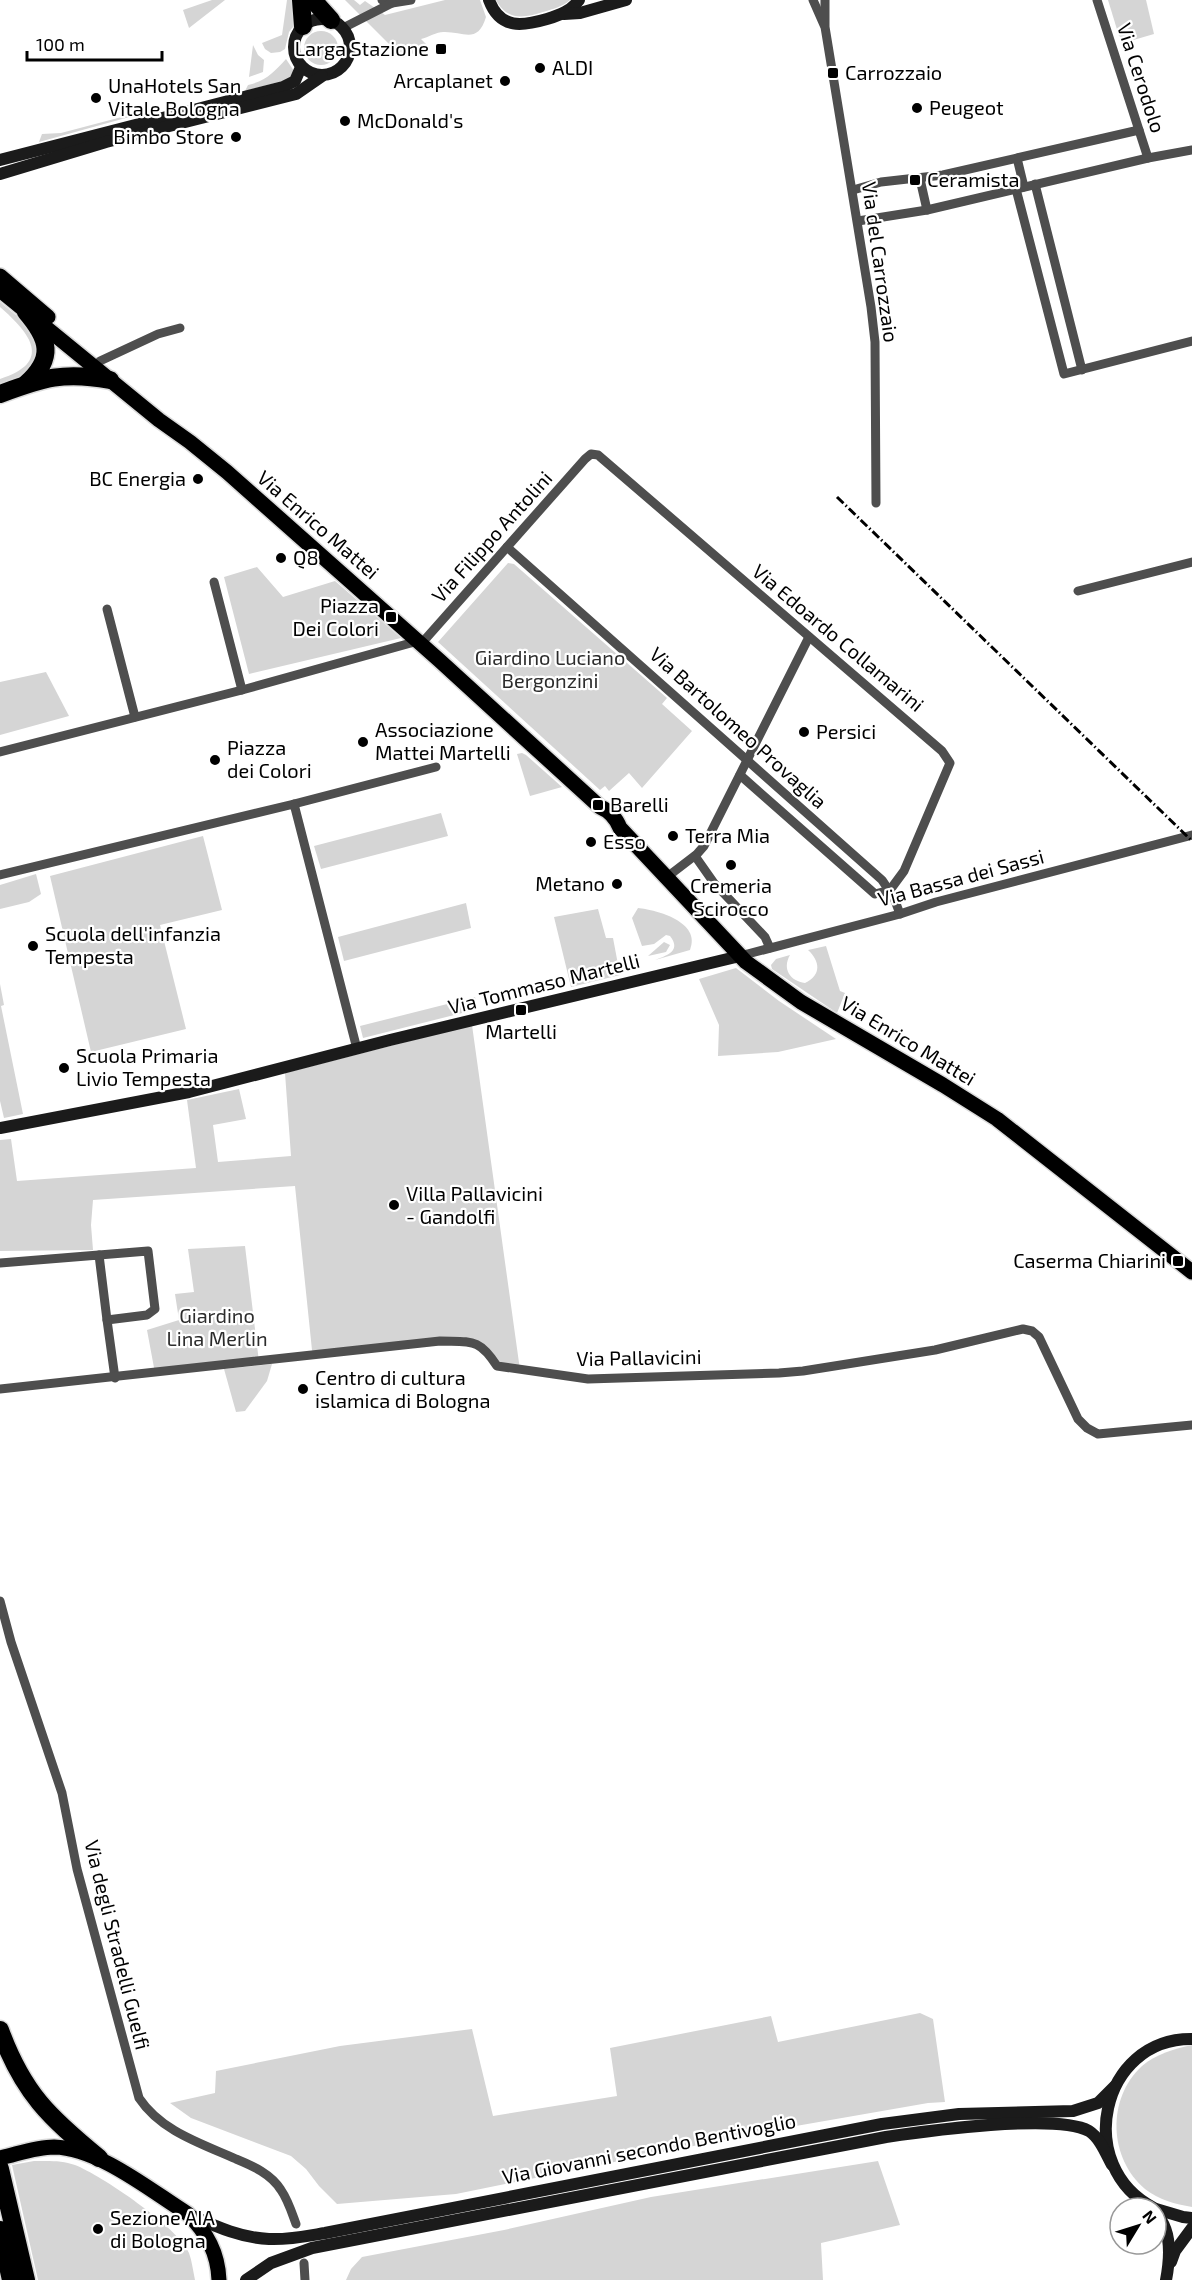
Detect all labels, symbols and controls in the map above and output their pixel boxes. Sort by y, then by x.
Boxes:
street label: Via Cerodolo [1113,20,1171,136]
scale bar [27,24,162,62]
text: 100 m [36,33,85,55]
place label: Larga Stazione [295,36,429,60]
marker: Larga Stazione [434,42,448,56]
place label: ALDI [552,55,593,79]
place label: Carrozzaio [845,60,942,84]
marker: ALDI [533,61,547,75]
marker: Carrozzaio [826,66,840,80]
place label: Arcaplanet [394,68,493,92]
place label: UnaHotels San Vitale Bologna [108,73,241,120]
marker: Arcaplanet [498,74,512,88]
marker: UnaHotels San Vitale Bologna [89,91,103,105]
place label: Peugeot [929,95,1004,119]
marker: Peugeot [910,101,924,115]
place label: McDonald's [357,108,463,132]
marker: McDonald's [338,114,352,128]
place label: Bimbo Store [113,124,224,148]
marker: Bimbo Store [229,130,243,144]
place label: Ceramista [927,167,1019,191]
marker: Ceramista [908,173,922,187]
street label: Via del Carrozzaio [858,180,904,344]
street label: Via Enrico Mattei [253,465,384,584]
place label: BC Energia [89,466,186,490]
street label: Via Filippo Antolini [426,466,556,607]
marker: BC Energia [191,472,205,486]
place label: Q8 [293,545,319,569]
marker: Q8 [274,551,288,565]
street label: Via Edoardo Collamarini [748,558,929,716]
place label: Piazza Dei Colori [293,593,379,640]
marker: Piazza Dei Colori [384,610,398,624]
street label: Via Bartolomeo Provaglia [645,641,832,813]
park label: Giardino Luciano Bergonzini [475,645,625,692]
place label: Associazione Mattei Martelli [375,717,511,764]
place label: Persici [816,719,876,743]
marker: Persici [797,725,811,739]
place label: Piazza dei Colori [227,735,312,782]
marker: Associazione Mattei Martelli [356,735,370,749]
marker: Piazza dei Colori [208,753,222,767]
place label: Barelli [610,792,669,816]
marker: Barelli [591,798,605,812]
place label: Terra Mia [685,823,770,847]
place label: Esso [603,829,646,853]
marker: Terra Mia [666,829,680,843]
marker: Esso [584,835,598,849]
street label: Via Bassa dei Sassi [875,843,1046,911]
marker: Cremeria Scirocco [724,858,738,872]
place label: Metano [535,871,605,895]
place label: Cremeria Scirocco [690,873,772,920]
marker: Metano [610,877,624,891]
place label: Scuola dell'infanzia Tempesta [45,921,221,968]
marker: Scuola dell'infanzia Tempesta [26,939,40,953]
street label: Via Tommaso Martelli [445,948,642,1018]
street label: Via Enrico Mattei [837,990,980,1090]
marker: Martelli [514,1003,528,1017]
place label: Martelli [485,1019,557,1043]
place label: Scuola Primaria Livio Tempesta [76,1043,218,1090]
marker: Scuola Primaria Livio Tempesta [57,1061,71,1075]
place label: Villa Pallavicini - Gandolfi [406,1181,543,1228]
marker: Villa Pallavicini - Gandolfi [387,1198,401,1212]
place label: Caserma Chiarini [1013,1248,1166,1272]
marker: Caserma Chiarini [1171,1254,1185,1268]
park label: Giardino Lina Merlin [166,1303,268,1350]
street label: Via Pallavicini [576,1344,702,1370]
place label: Centro di cultura islamica di Bologna [315,1365,490,1412]
marker: Centro di cultura islamica di Bologna [296,1382,310,1396]
street label: Via degli Stradelli Guelfi [80,1837,156,2052]
street label: Via Giovanni secondo Bentivoglio [500,2108,798,2188]
north arrow [1108,2196,1168,2256]
place label: Sezione AIA di Bologna [110,2205,215,2252]
text: N [1139,2206,1161,2227]
marker: Sezione AIA di Bologna [91,2222,105,2236]

